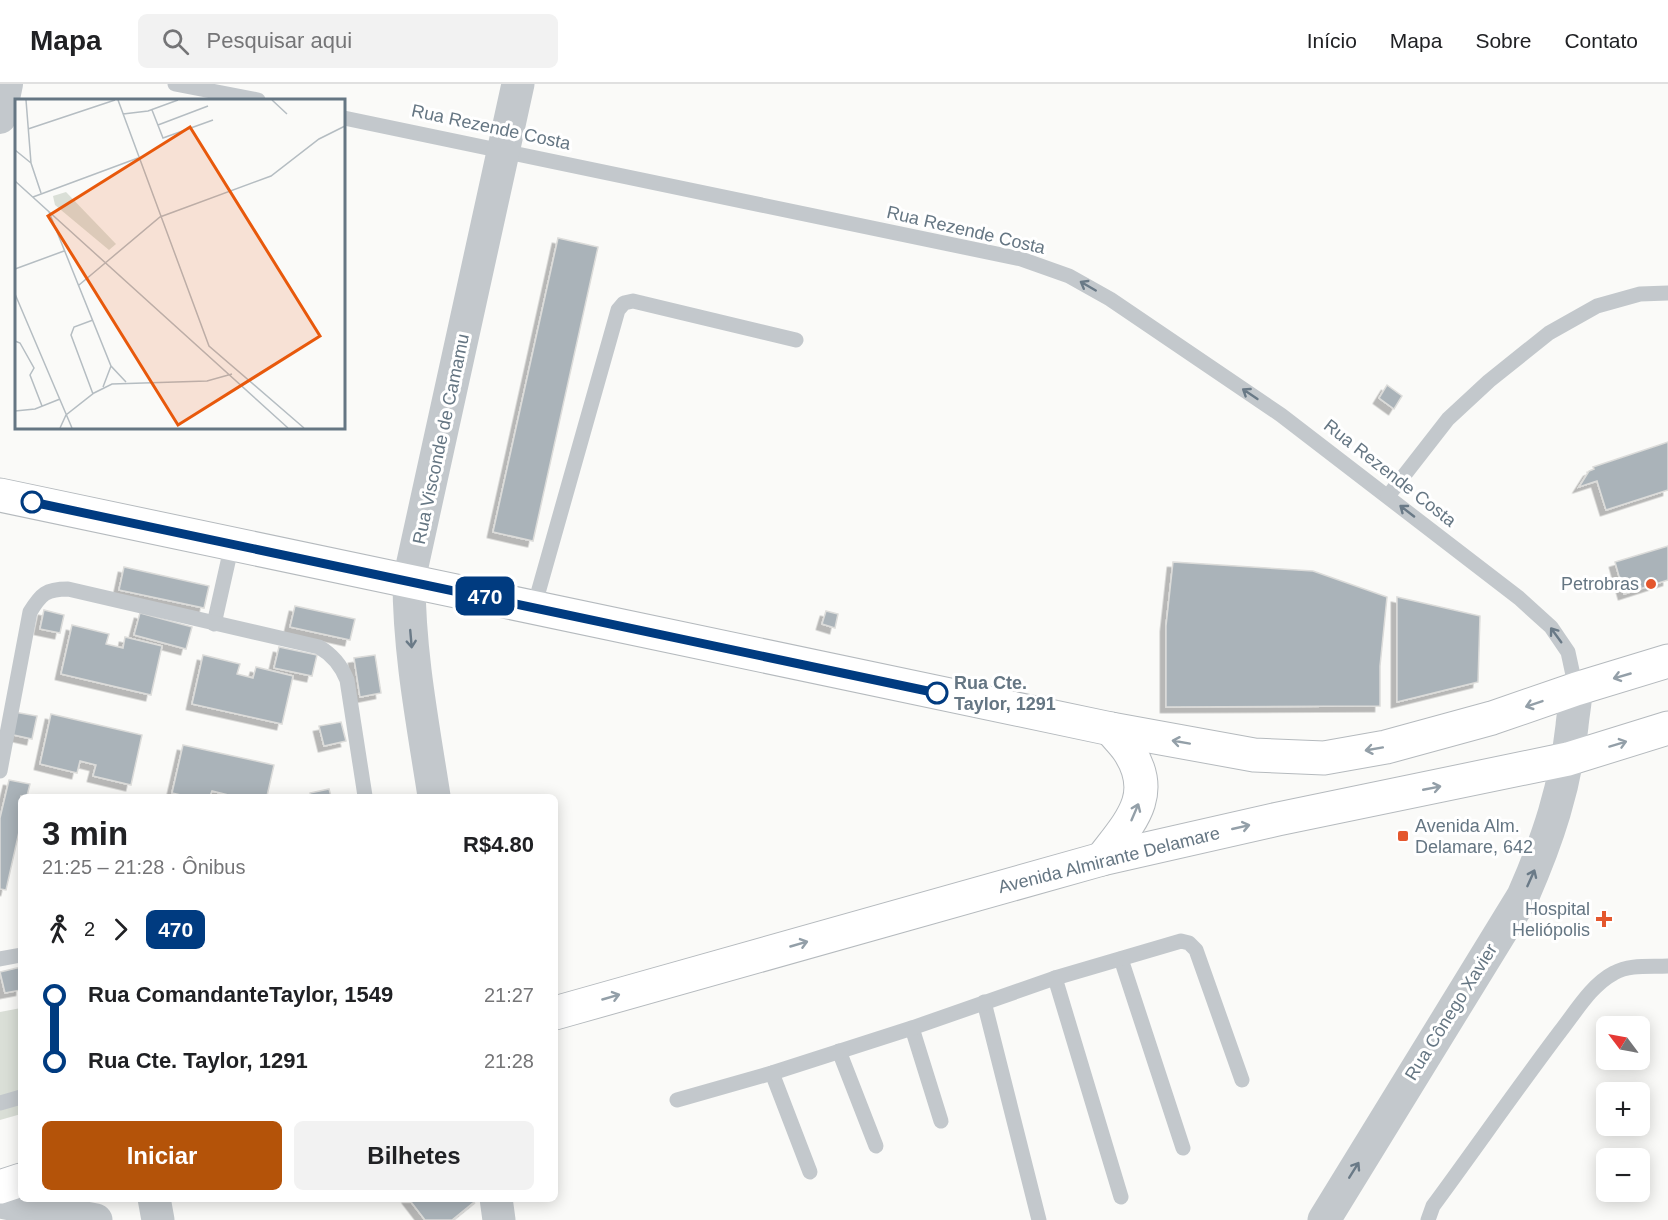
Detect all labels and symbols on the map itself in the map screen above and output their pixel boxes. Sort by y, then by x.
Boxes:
inset map [15,99,345,429]
street label: Rua Rezende Costa [410,100,573,154]
street label: Rua Rezende Costa [885,202,1048,258]
one-way arrow [1080,280,1097,292]
street label: Rua Visconde de Camamu [409,332,473,546]
one-way arrow [1243,388,1259,400]
street label: Rua Rezende Costa [1320,415,1461,531]
unlabelled marker [21,491,43,513]
one-way arrow [1399,504,1415,517]
place label: Petrobras [1561,574,1639,594]
line badge: 470 [450,576,520,616]
marker: Petrobras [1644,577,1658,591]
one-way arrow [406,628,417,648]
one-way arrow [1550,628,1562,644]
one-way arrow [1613,670,1632,682]
place label: Rua Cte. Taylor, 1291 [954,673,1056,714]
marker: Rua Cte. Taylor, 1291 [926,682,948,704]
one-way arrow [1525,699,1544,710]
one-way arrow [1172,736,1191,747]
one-way arrow [1608,738,1627,749]
one-way arrow [1365,744,1384,755]
one-way arrow [1422,782,1441,793]
one-way arrow [1130,803,1141,821]
place label: Avenida Alm. Delamare, 642 [1415,816,1533,857]
one-way arrow [1231,821,1250,832]
street label: Avenida Almirante Delamare [996,823,1222,897]
marker: Avenida Alm. Delamare, 642 [1396,829,1410,843]
one-way arrow [1526,869,1537,887]
place label: Hospital Heliópolis [1512,899,1590,940]
marker: Hospital Heliópolis [1595,910,1613,928]
one-way arrow [789,938,808,949]
street label: Rua Cônego Xavier [1401,940,1501,1084]
one-way arrow [601,991,620,1002]
north arrow [1596,1016,1650,1070]
one-way arrow [1349,1162,1361,1179]

